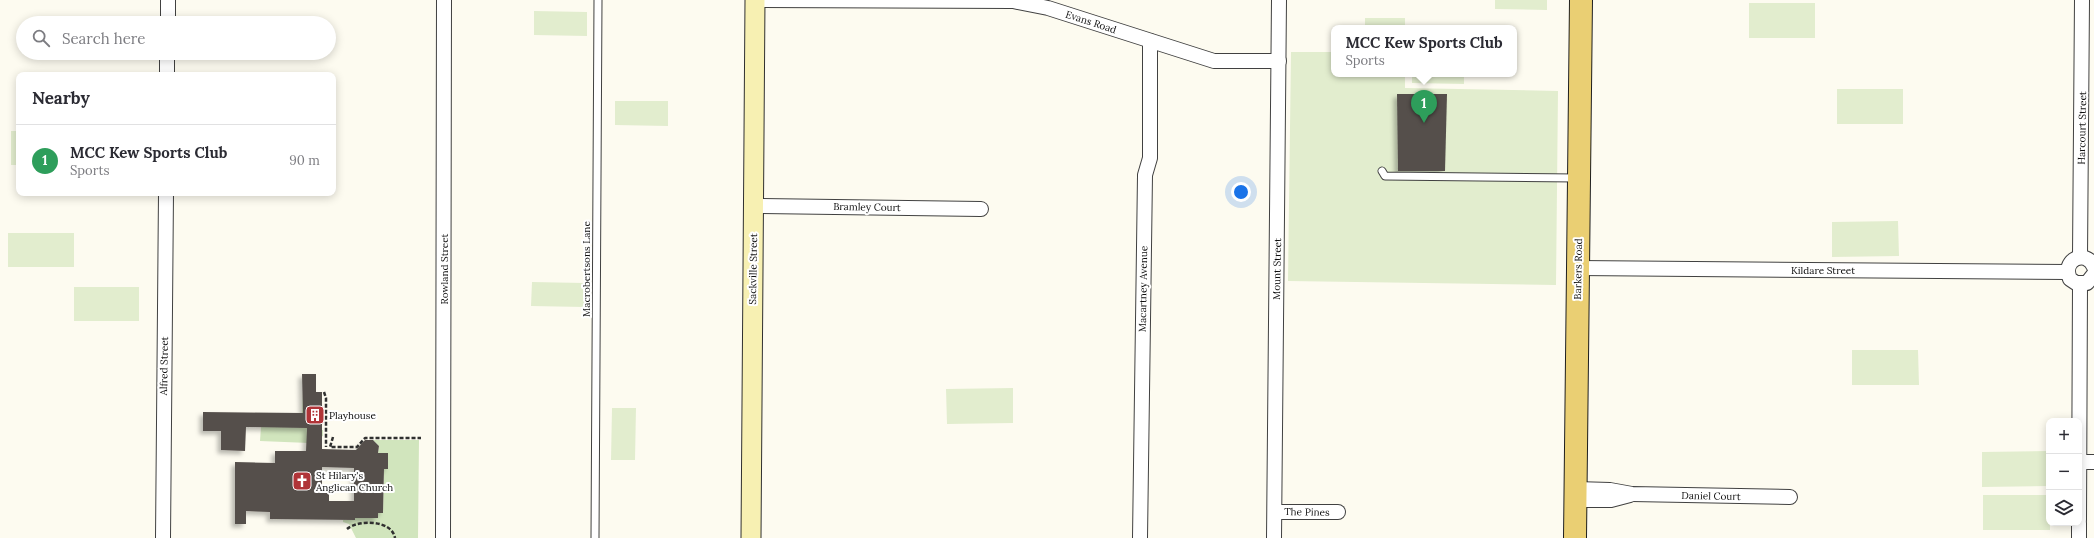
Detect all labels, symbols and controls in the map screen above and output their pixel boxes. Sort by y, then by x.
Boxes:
street label: Evans Road [1064,8,1118,36]
search box [16,16,336,60]
popup [1331,25,1517,77]
icon: search [30,27,52,49]
text: Search here [62,29,145,48]
text: MCC Kew Sports Club [1345,33,1503,52]
text: Sports [1345,52,1385,69]
text: Nearby [32,87,90,109]
pin: 1 [1411,90,1437,123]
street label: Harcourt Street [2075,91,2089,165]
text: MCC Kew Sports Club [70,143,227,162]
text: 1 [42,152,48,169]
text: 90 m [289,152,320,169]
text: Sports [70,162,109,179]
your location [1231,182,1251,202]
street label: Bramley Court [833,200,901,214]
street label: Macrobertsons Lane [580,221,593,317]
street label: Rowland Street [438,233,451,304]
street label: Sackville Street [746,233,760,305]
street label: Mount Street [1270,238,1284,300]
street label: Barkers Road [1571,238,1585,300]
street label: Macartney Avenue [1136,245,1150,332]
street label: Kildare Street [1791,264,1855,277]
street label: Alfred Street [157,336,171,397]
building icon: Playhouse [304,404,326,426]
place label: Playhouse [329,409,376,422]
map controls [2046,418,2082,526]
button: + [2046,418,2082,454]
button: − [2046,454,2082,490]
place label: St Hilary's Anglican Church [315,469,393,494]
church icon: St Hilary's Anglican Church [291,470,313,492]
street label: Daniel Court [1681,489,1741,503]
button: layers [2046,490,2082,526]
street label: The Pines [1284,505,1330,519]

